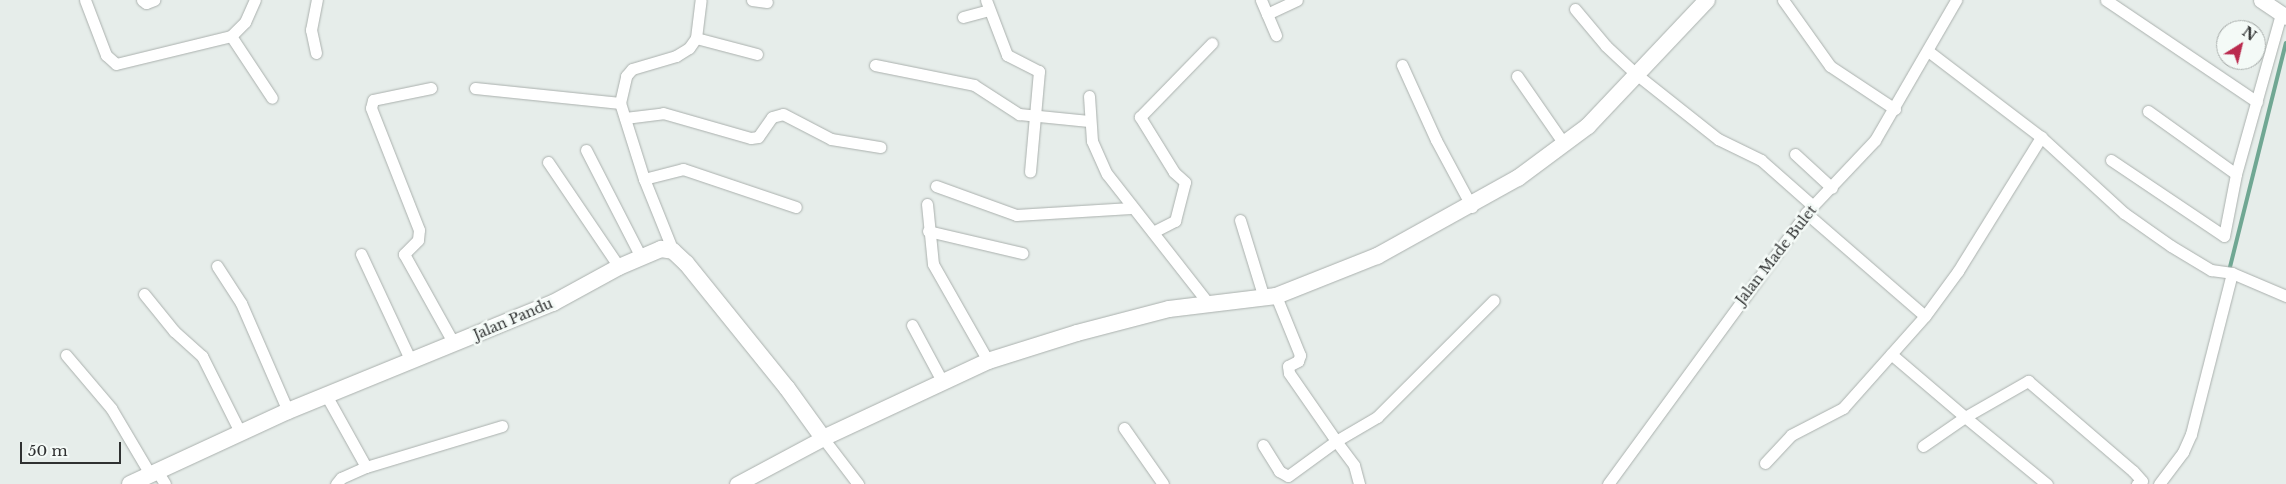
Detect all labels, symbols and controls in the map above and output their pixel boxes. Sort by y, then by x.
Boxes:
north arrow [2216,20,2266,70]
text: N [2239,23,2260,45]
street label: Jalan Made Bulet [1732,202,1820,308]
street label: Jalan Pandu [471,295,555,343]
scale bar [22,432,124,464]
text: 50 m [28,441,68,460]

